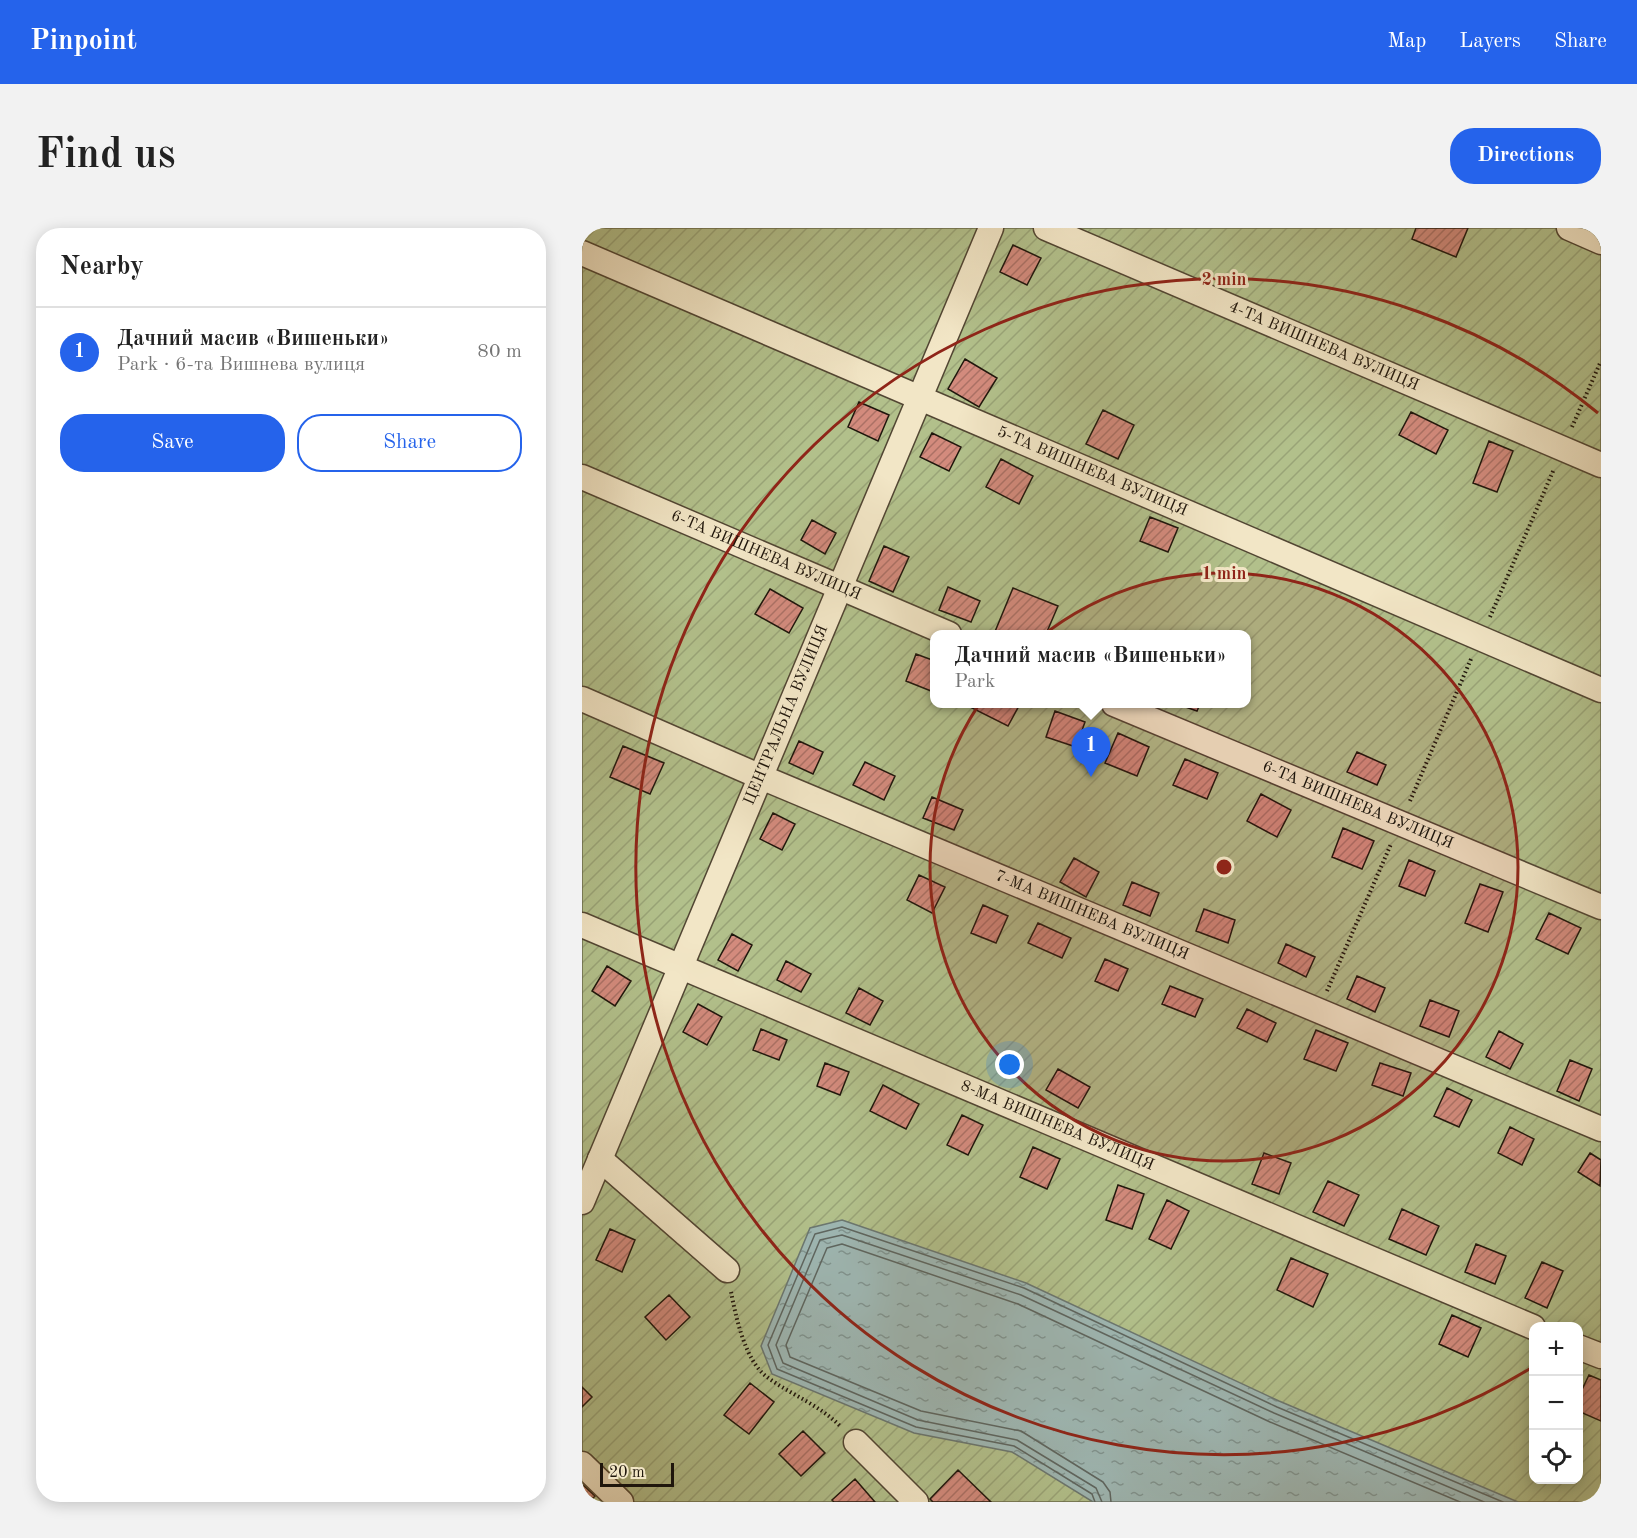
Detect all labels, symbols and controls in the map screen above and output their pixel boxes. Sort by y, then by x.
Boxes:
text: Pinpoint [30,28,137,56]
text: Map [1387,31,1426,52]
text: Layers [1459,31,1521,52]
text: Share [1554,31,1607,52]
button: Directions [1450,128,1601,184]
text: Find us [36,135,175,177]
text: Nearby [60,254,144,280]
text: 2 min [1201,271,1247,289]
street label: 4-ТА ВИШНЕВА ВУЛИЦЯ [1226,299,1421,394]
text: Дачний масив «Вишеньки» [117,328,390,350]
text: 1 [74,342,85,362]
text: 80 m [477,342,522,362]
text: Park · 6-та Вишнева вулиця [117,355,365,375]
button: Save [60,414,285,472]
button: Share [297,414,522,472]
street label: 5-ТА ВИШНЕВА ВУЛИЦЯ [995,424,1189,519]
street label: 6-ТА ВИШНЕВА ВУЛИЦЯ [669,508,863,603]
text: 1 min [1201,565,1247,583]
street label: ЦЕНТРАЛЬНА ВУЛИЦЯ [742,623,831,808]
popup [930,630,1251,708]
text: Дачний масив «Вишеньки» [954,645,1227,667]
text: Park [954,672,995,692]
pin: 1 [1072,728,1110,777]
street label: 6-ТА ВИШНЕВА ВУЛИЦЯ [1260,759,1455,852]
centre of rings [1214,857,1234,877]
street label: 7-МА ВИШНЕВА ВУЛИЦЯ [993,868,1191,963]
your location [995,1050,1024,1079]
street label: 8-МА ВИШНЕВА ВУЛИЦЯ [958,1078,1156,1174]
map controls [1529,1322,1583,1484]
button: + [1529,1322,1583,1376]
button: − [1529,1376,1583,1430]
button: locate [1529,1430,1583,1484]
scale bar [600,1460,674,1488]
text: 20 m [609,1465,645,1481]

